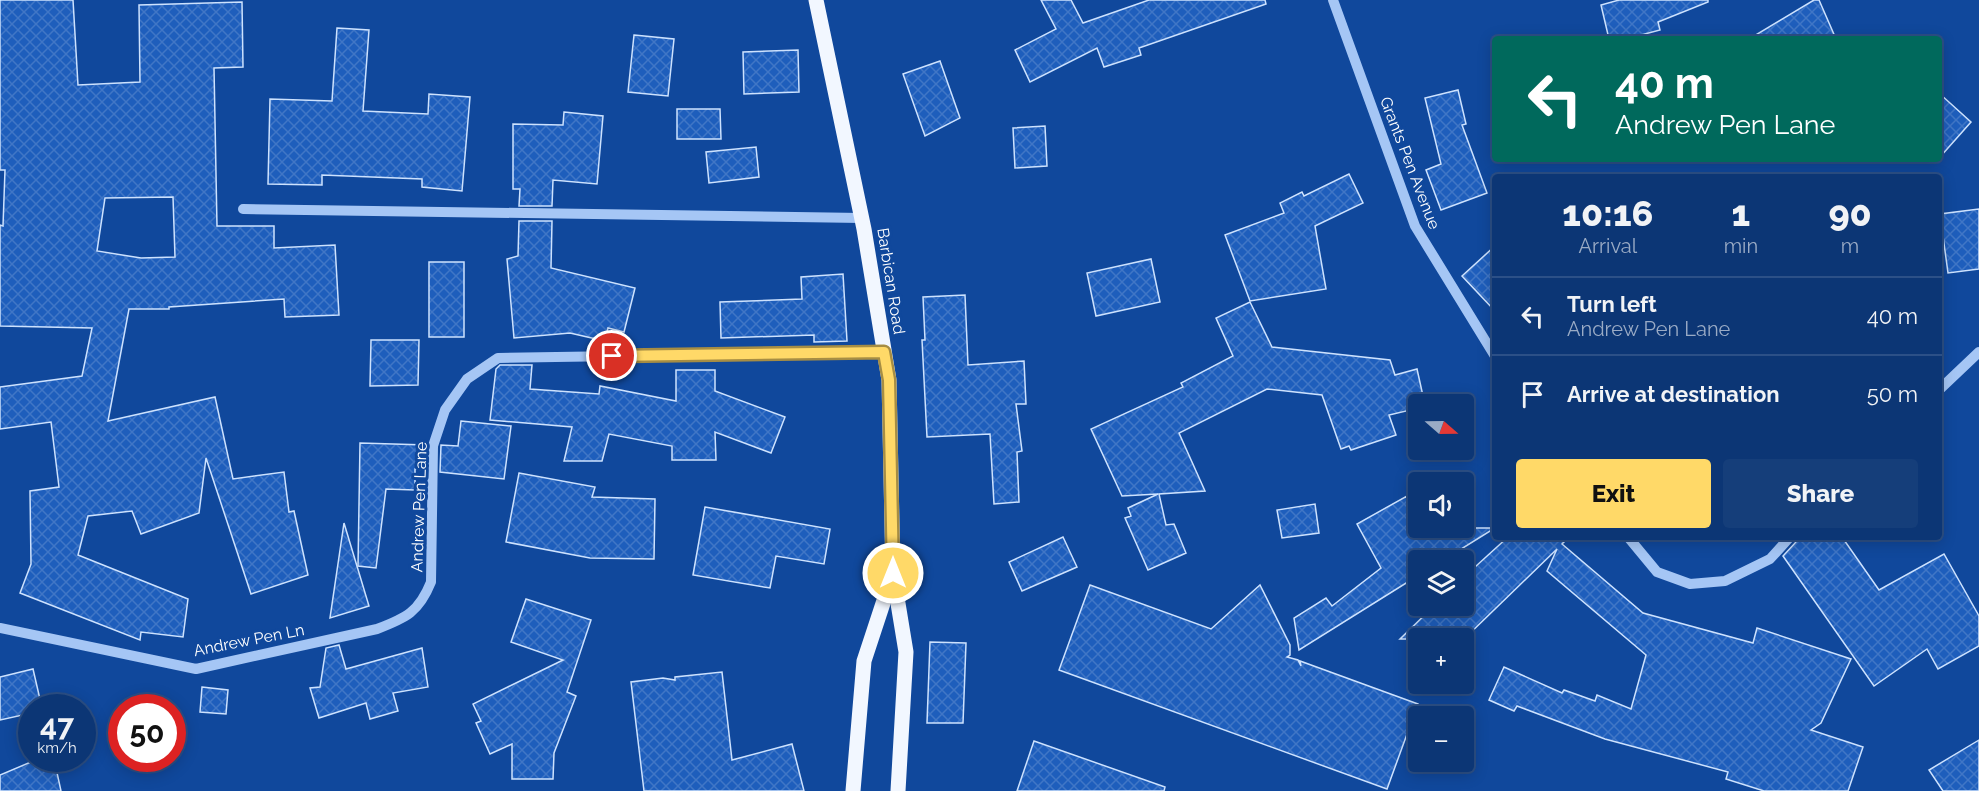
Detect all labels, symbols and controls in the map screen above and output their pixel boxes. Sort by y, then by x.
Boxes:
text: 40 m [1615,59,1714,108]
icon: left [1516,60,1594,138]
street label: Grants Pen Avenue [1376,94,1444,232]
text: Andrew Pen Lane [1615,109,1835,140]
text: 10:16 [1562,192,1653,234]
text: 1 [1732,192,1750,234]
text: 90 [1828,192,1872,234]
street label: Barbican Road [873,226,909,336]
text: Arrival [1579,234,1637,258]
text: min [1724,234,1758,258]
text: m [1841,234,1859,258]
text: Turn left [1567,291,1657,317]
icon: left [1516,300,1549,333]
text: 40 m [1867,303,1918,329]
text: Andrew Pen Lane [1567,317,1730,341]
pin [586,330,637,381]
icon: arrive [595,339,628,372]
icon: arrive [1516,378,1549,411]
text: Arrive at destination [1567,381,1780,407]
text: 50 m [1867,381,1918,407]
north arrow [1408,394,1474,460]
map controls [1408,394,1474,772]
street label: Andrew Pen Lane [407,441,431,573]
button: Exit [1516,459,1711,528]
button: Share [1723,459,1918,528]
button: sound [1408,472,1474,538]
position arrow [861,541,925,605]
button: layers [1408,550,1474,616]
street label: Andrew Pen Ln [192,620,306,660]
button: + [1408,628,1474,694]
speed limit sign: 50 [108,694,186,772]
button: − [1408,706,1474,772]
text: 47 [40,708,74,743]
text: km/h [37,739,77,757]

